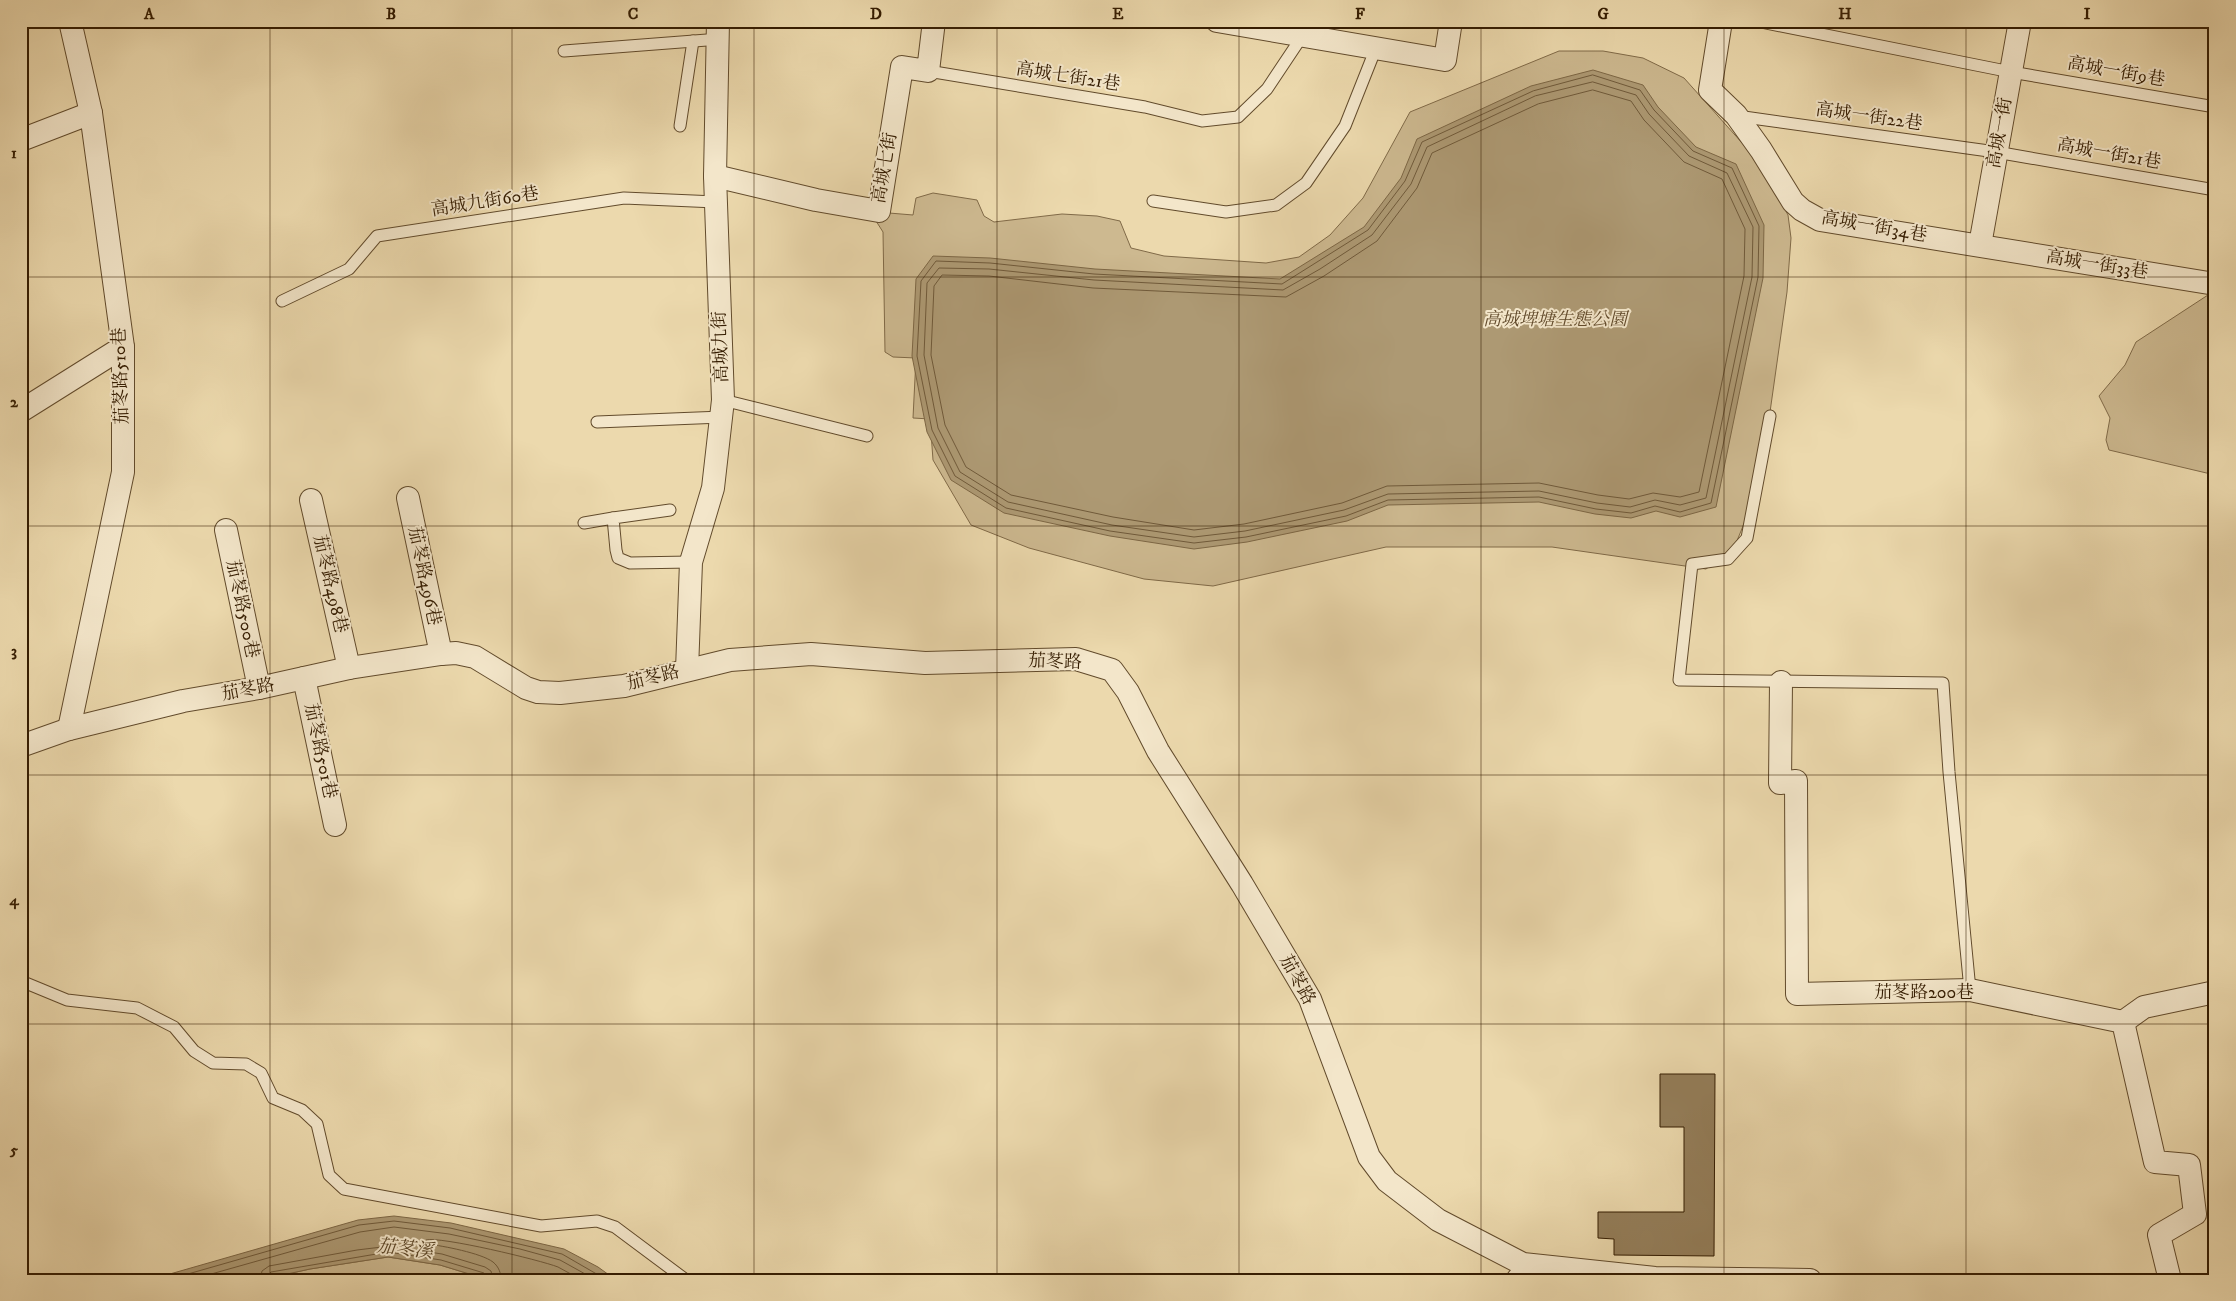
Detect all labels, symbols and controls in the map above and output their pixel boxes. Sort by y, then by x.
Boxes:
text: A [143,4,155,24]
text: B [386,4,396,24]
text: C [628,4,638,24]
text: D [870,4,882,24]
text: E [1112,4,1124,24]
text: F [1355,4,1365,24]
text: G [1597,4,1609,24]
text: H [1838,4,1852,24]
text: I [2084,4,2091,24]
street label: 高城一街9巷 [2065,53,2167,91]
street label: 高城七街21巷 [1014,58,1122,96]
street label: 高城一街 [1983,96,2017,170]
street label: 高城一街22巷 [1814,99,1924,135]
street label: 高城七街 [868,131,902,205]
street label: 高城一街21巷 [2055,134,2163,174]
text: 1 [11,143,17,163]
street label: 高城九街60巷 [429,183,541,221]
street label: 高城一街34巷 [1819,207,1929,247]
street label: 高城一街33巷 [2044,246,2150,284]
park label: 高城埤塘生態公園 [1483,309,1630,331]
street label: 高城九街 [709,311,733,383]
street label: 茄苳路510巷 [108,327,134,425]
text: 2 [10,392,19,412]
street label: 茄苳路496巷 [403,524,445,628]
street label: 茄苳路498巷 [308,533,352,635]
street label: 茄苳路500巷 [221,558,263,660]
text: 3 [11,641,17,661]
street label: 茄苳路 [1028,650,1082,674]
street label: 茄苳路 [624,661,682,695]
street label: 茄苳路 [219,674,277,706]
street label: 茄苳路501巷 [299,701,341,801]
text: 4 [8,890,19,910]
street label: 茄苳路 [1274,951,1320,1009]
street label: 茄苳路200巷 [1874,982,1974,1004]
text: 5 [9,1140,18,1160]
water label: 茄苳溪 [375,1235,437,1264]

